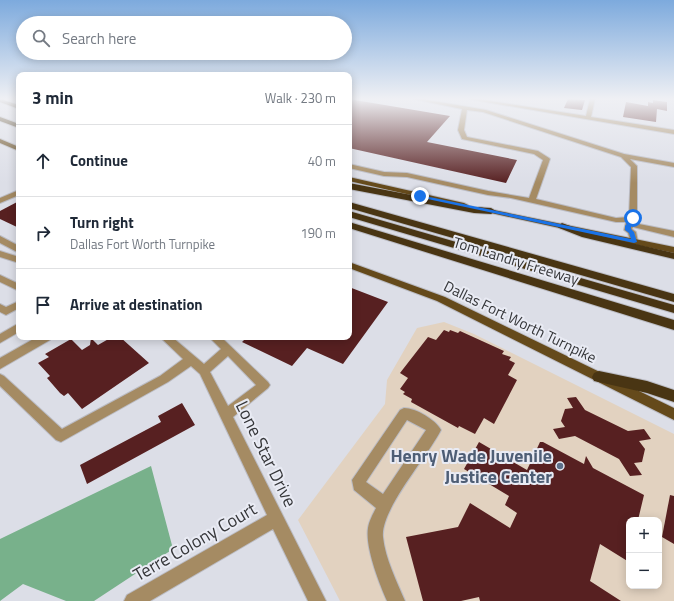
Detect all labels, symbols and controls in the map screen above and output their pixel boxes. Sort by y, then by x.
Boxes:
search box [16,16,352,60]
icon: search [30,27,52,49]
text: Search here [62,27,136,50]
text: 3 min [32,85,73,111]
text: Walk · 230 m [265,88,336,108]
text: Continue [70,149,128,172]
icon: ahead [32,150,54,172]
text: 40 m [308,151,336,171]
route end [411,187,429,205]
route start [624,209,642,227]
text: Turn right [70,211,134,234]
icon: right [32,222,54,244]
text: 190 m [300,223,336,243]
street label: Tom Landry Freeway [450,230,582,291]
text: Dallas Fort Worth Turnpike [70,234,215,254]
street label: Dallas Fort Worth Turnpike [440,275,601,369]
text: Arrive at destination [70,293,203,316]
icon: arrive [32,294,54,316]
street label: Lone Star Drive [229,396,304,511]
place label: Henry Wade Juvenile Justice Center [390,442,552,490]
marker: Henry Wade Juvenile Justice Center [555,461,565,471]
street label: Terre Colony Court [128,495,262,588]
map controls [626,517,662,589]
button: + [626,517,662,553]
button: − [626,553,662,589]

